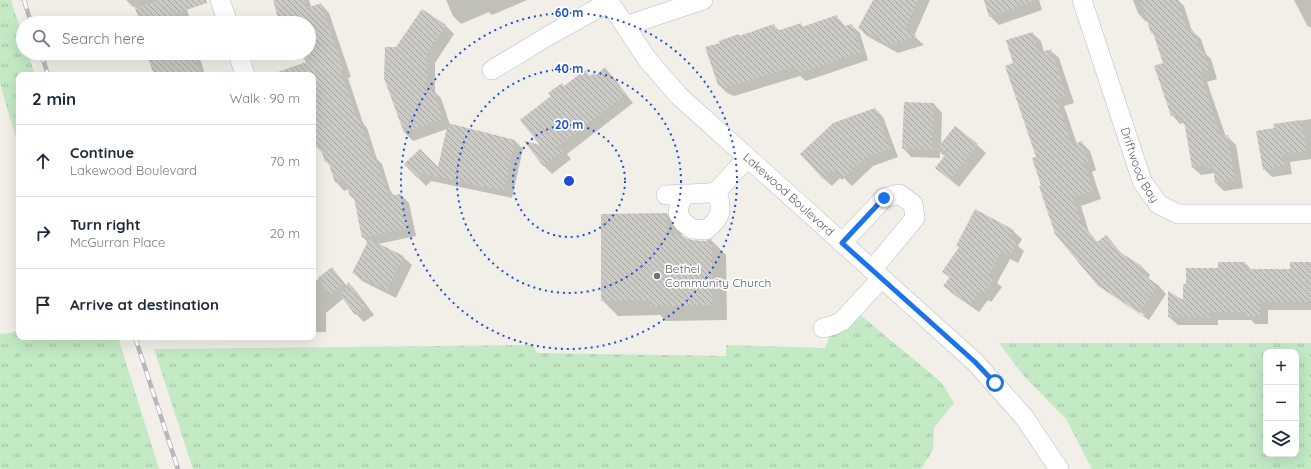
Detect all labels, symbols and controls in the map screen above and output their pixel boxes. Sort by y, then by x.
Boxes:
text: 60 m [555,5,583,20]
search box [16,16,316,60]
icon: search [30,27,52,49]
text: Search here [62,29,145,48]
text: 40 m [555,61,583,76]
text: 2 min [32,88,76,109]
text: Walk · 90 m [230,90,300,106]
text: 20 m [555,117,583,132]
street label: Driftwood Bay [1118,125,1163,205]
text: Continue [70,143,134,162]
street label: Lakewood Boulevard [740,149,838,239]
icon: ahead [32,150,54,172]
text: 70 m [270,153,300,169]
text: Lakewood Boulevard [70,162,197,178]
centre of rings [562,174,576,188]
route end [875,189,893,207]
text: Turn right [70,215,141,234]
icon: right [32,222,54,244]
text: 20 m [270,225,300,241]
text: McGurran Place [70,234,165,250]
place label: Bethel Community Church [665,261,771,290]
marker: Bethel Community Church [652,271,662,281]
icon: arrive [32,294,54,316]
text: Arrive at destination [70,295,219,314]
map controls [1263,349,1299,457]
button: + [1263,349,1299,385]
route start [986,374,1004,392]
button: − [1263,385,1299,421]
button: layers [1263,421,1299,457]

